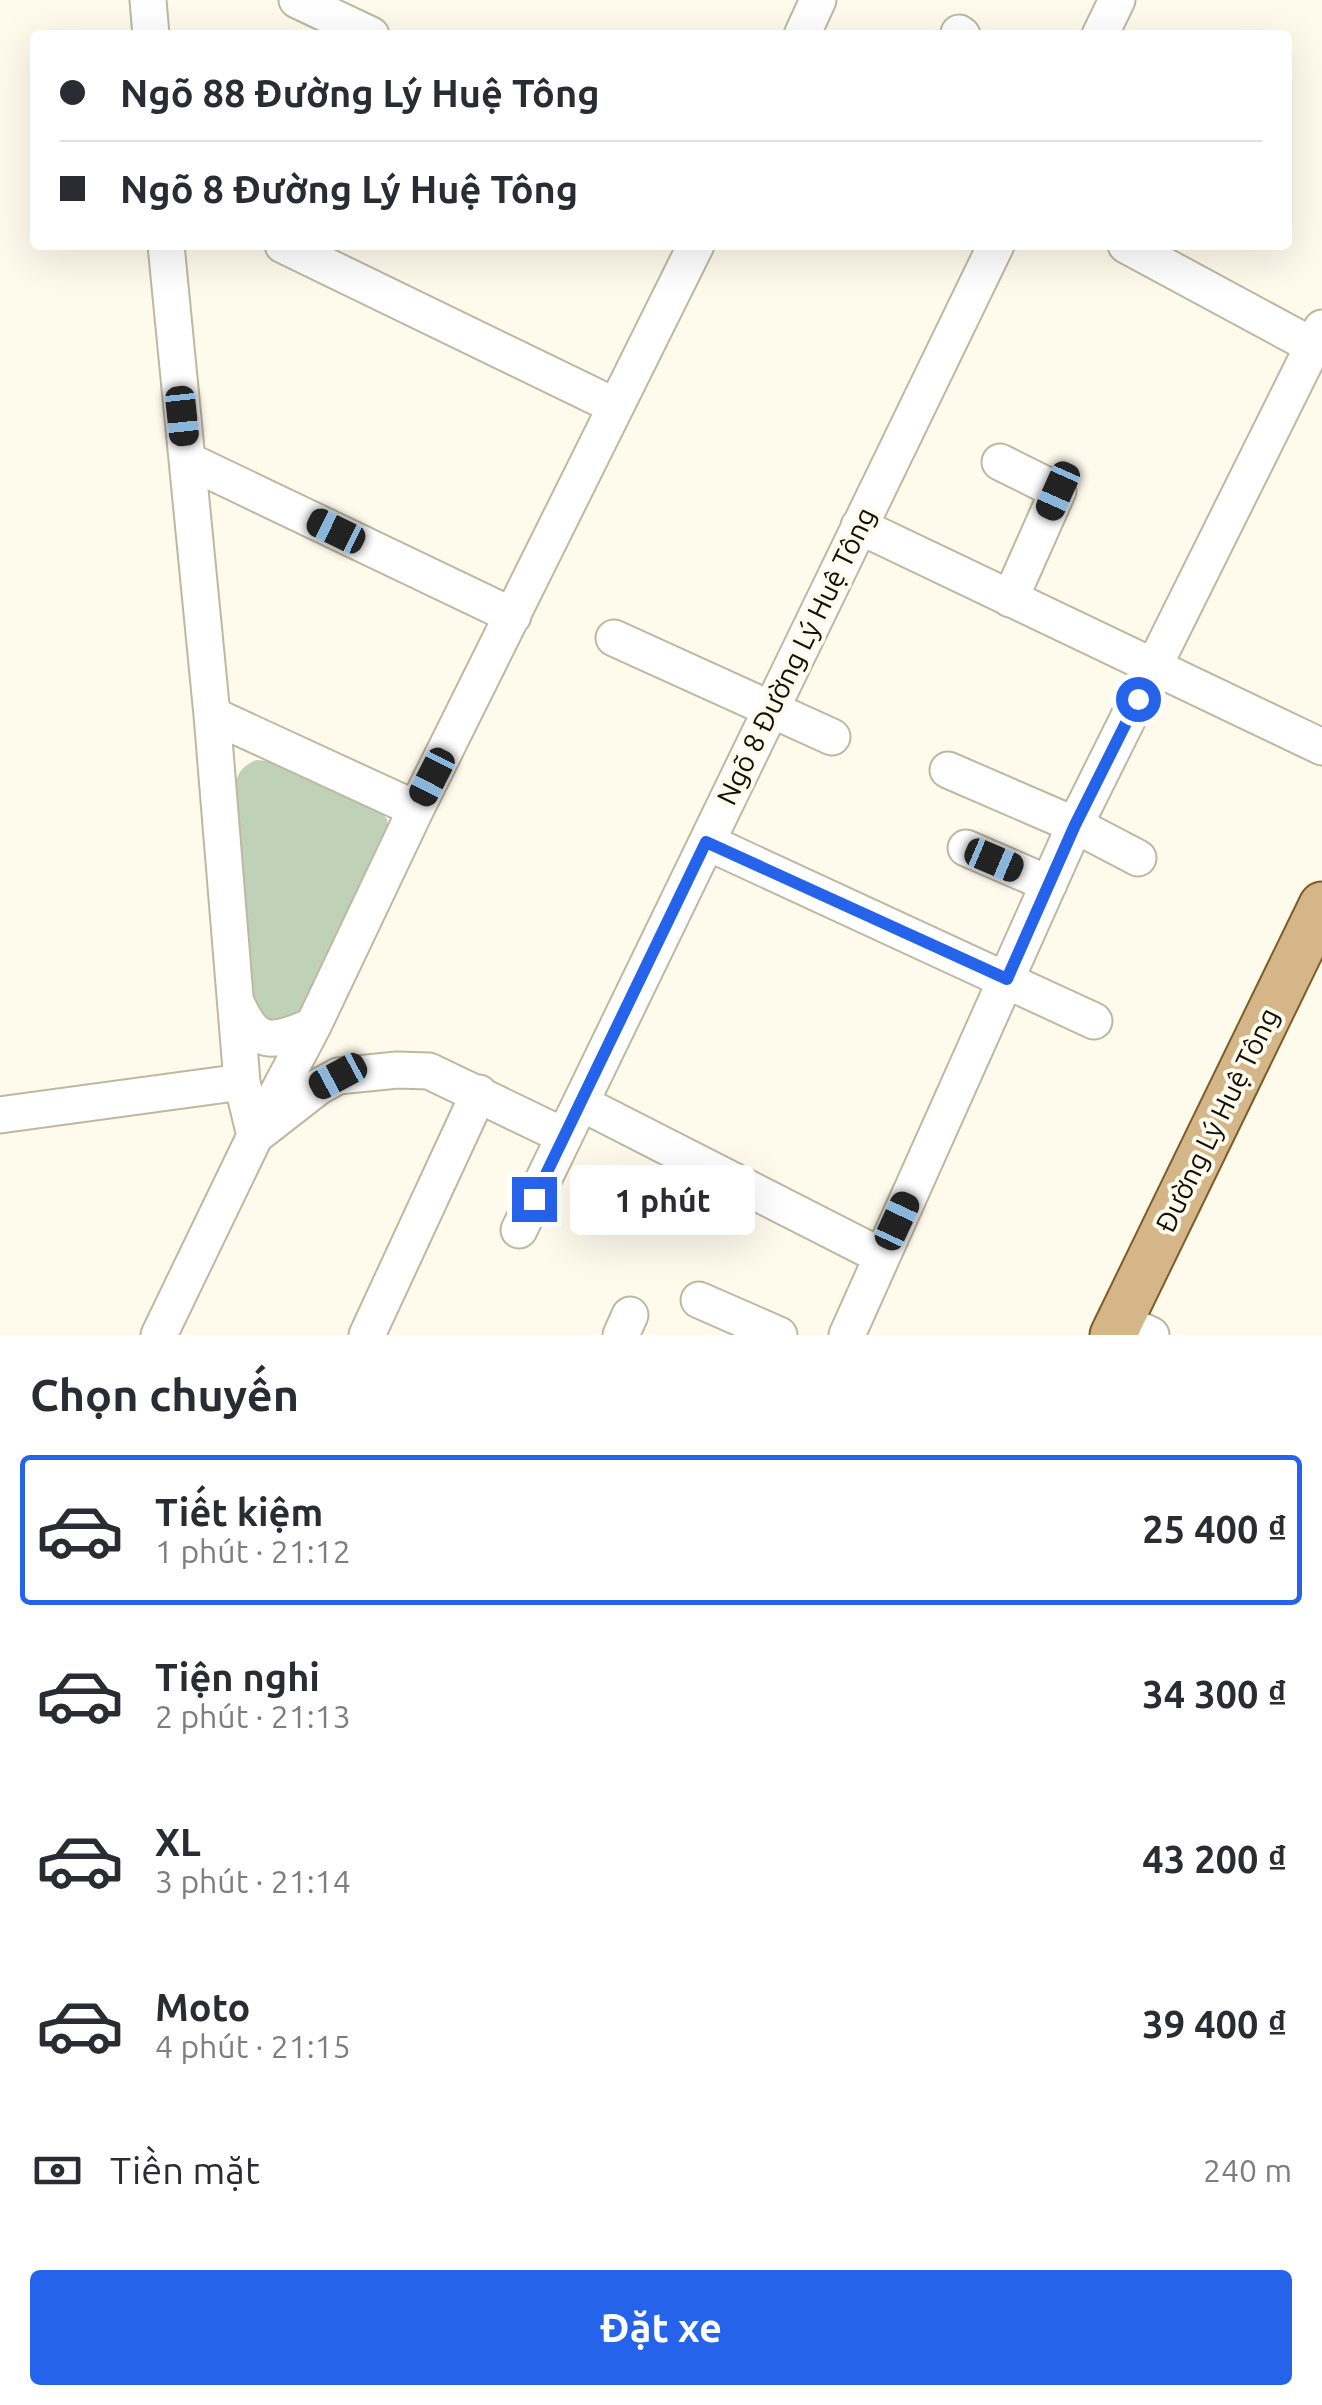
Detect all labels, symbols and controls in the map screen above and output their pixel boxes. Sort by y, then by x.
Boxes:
text: Ngõ 88 Đường Lý Huệ Tông [120,72,600,114]
text: Ngõ 8 Đường Lý Huệ Tông [120,168,578,210]
car [164,385,200,447]
car [1032,457,1084,525]
street label: Ngõ 8 Đường Lý Huệ Tông [710,502,881,809]
car [302,504,370,558]
route start [1116,677,1161,722]
car [405,743,459,811]
car [961,834,1027,886]
street label: Đường Lý Huệ Tông [1149,1003,1284,1237]
car [304,1049,372,1103]
callout: 1 phút [569,1164,754,1234]
route end [512,1177,557,1222]
text: 1 phút [614,1182,711,1218]
car [871,1187,923,1255]
text: Chọn chuyến [30,1369,299,1420]
icon: car [35,1485,125,1575]
text: Tiết kiệm [155,1491,323,1533]
text: 25 400 ₫ [1142,1508,1287,1550]
text: 1 phút · 21:12 [155,1533,351,1569]
icon: car [35,1650,125,1740]
text: Tiện nghi [155,1656,320,1698]
text: 34 300 ₫ [1142,1673,1287,1715]
text: 2 phút · 21:13 [155,1698,351,1734]
icon: car [35,1815,125,1905]
text: XL [155,1821,201,1863]
text: 43 200 ₫ [1142,1838,1287,1880]
text: 3 phút · 21:14 [155,1863,351,1899]
icon: car [35,1980,125,2070]
text: Moto [155,1986,250,2028]
text: 39 400 ₫ [1142,2003,1287,2045]
text: 4 phút · 21:15 [155,2028,351,2064]
icon: cash [30,2143,85,2198]
text: Tiền mặt [110,2149,260,2191]
text: 240 m [1203,2152,1292,2188]
button: Đặt xe [30,2270,1292,2385]

